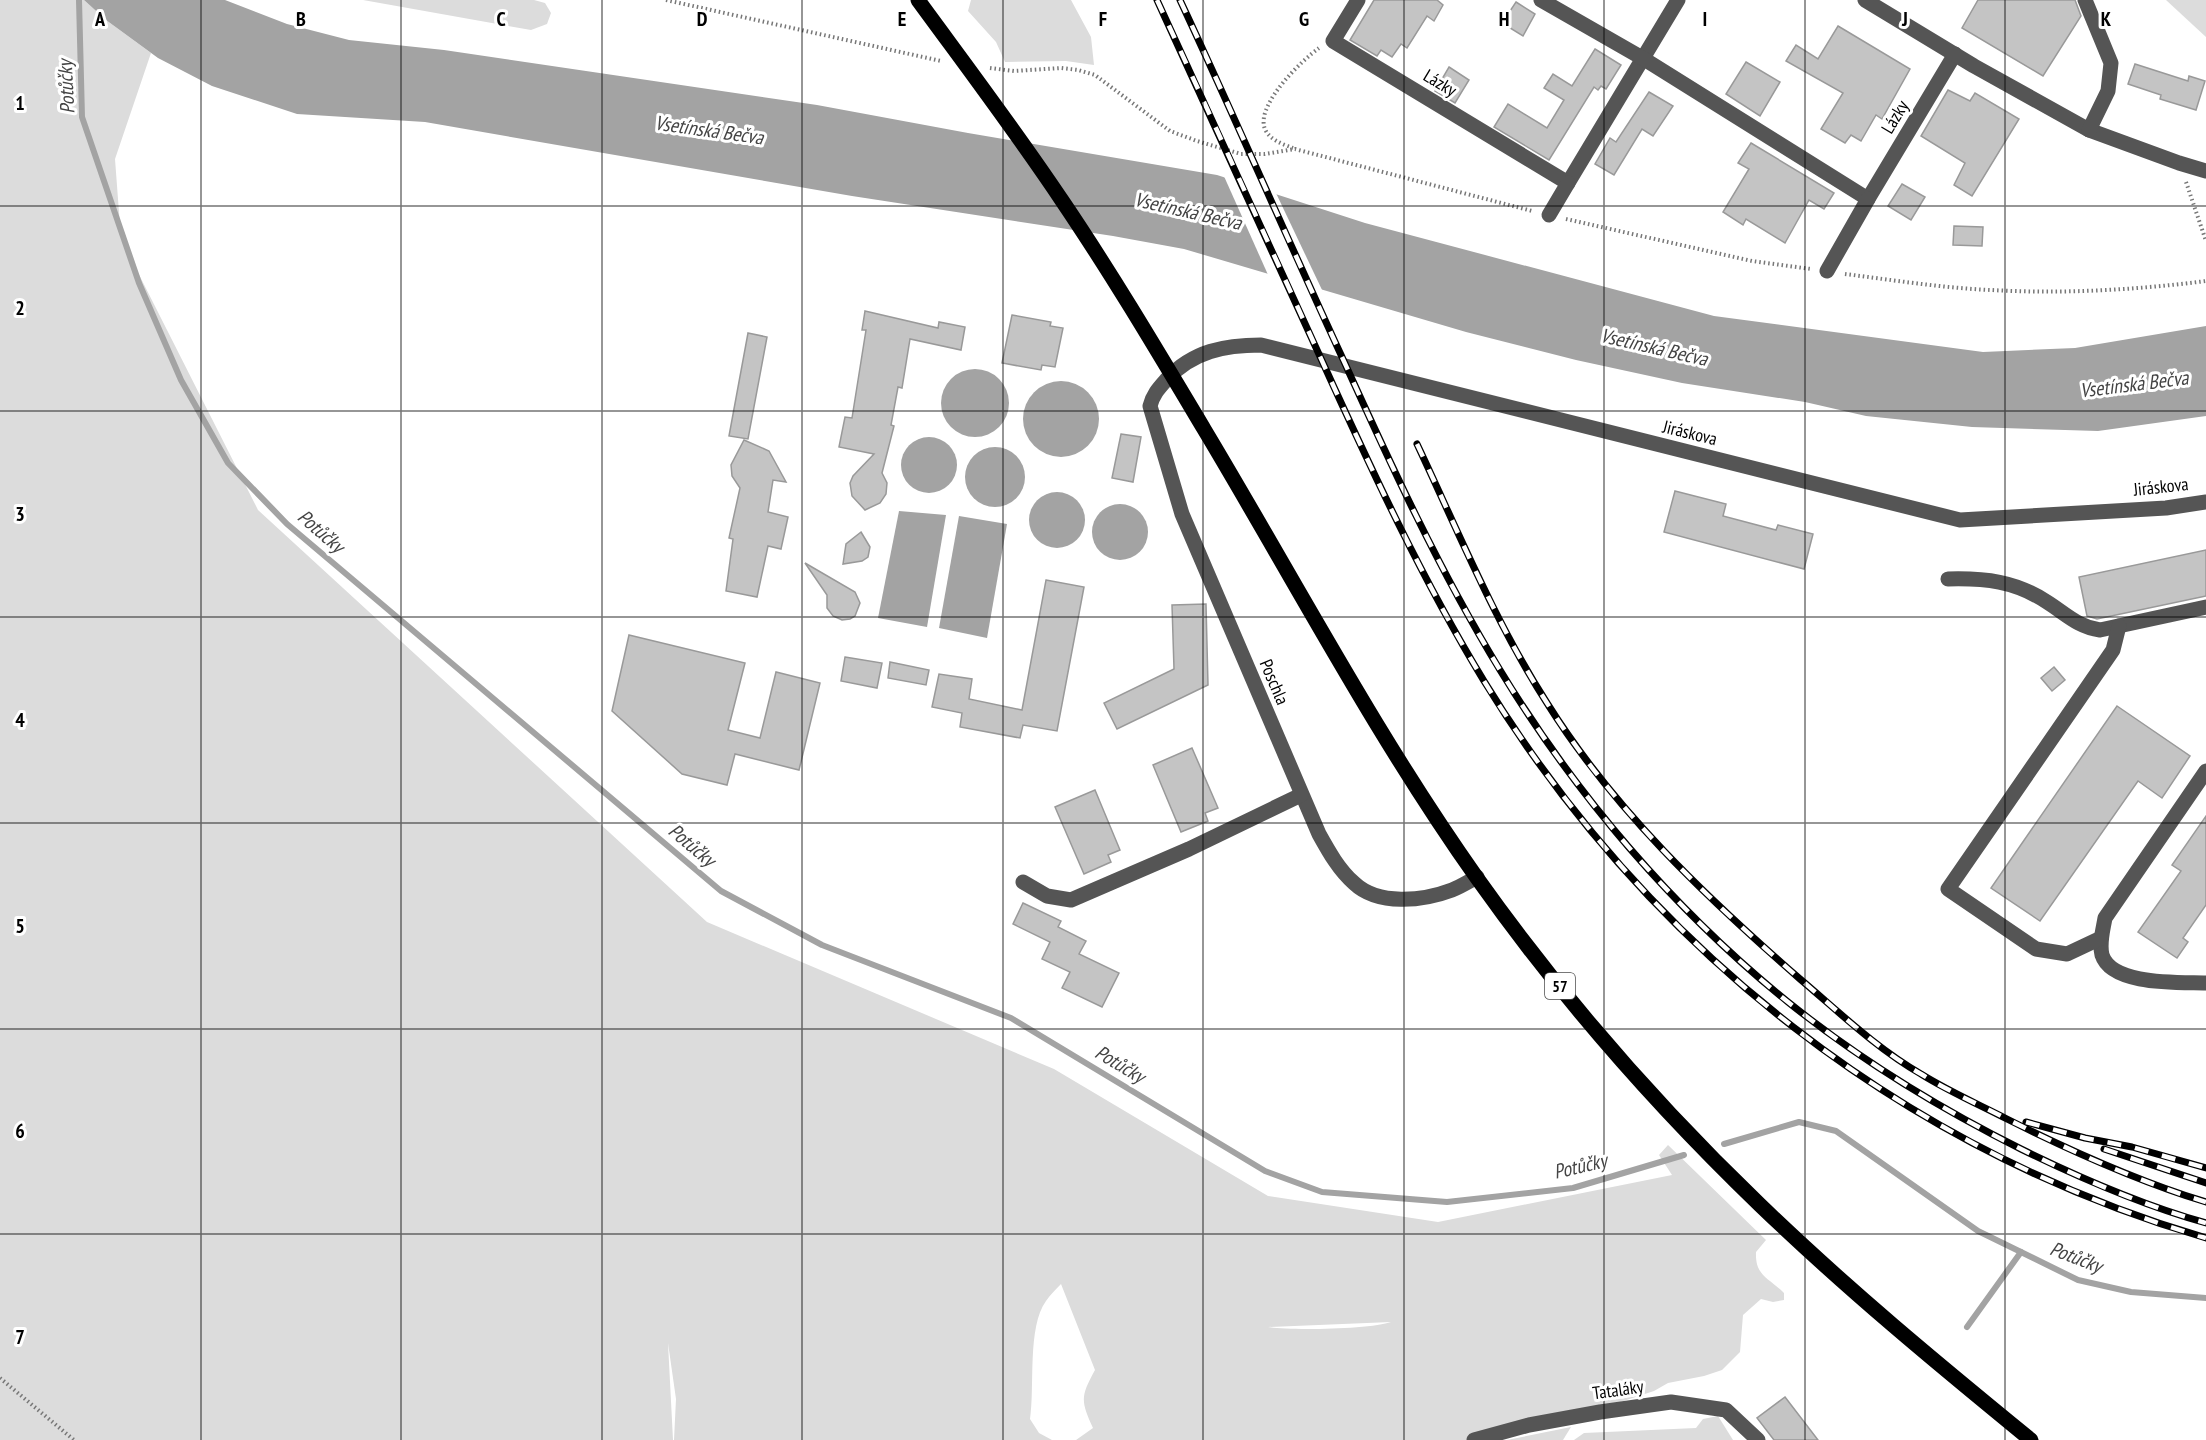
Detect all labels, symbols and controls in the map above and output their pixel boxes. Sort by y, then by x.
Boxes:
text: A [94,6,106,32]
text: B [296,6,306,32]
text: C [496,6,506,32]
text: D [697,6,708,32]
text: E [898,6,906,32]
text: F [1099,6,1107,32]
text: G [1299,6,1309,32]
text: H [1499,6,1509,32]
text: I [1703,6,1707,32]
text: J [1901,6,1908,32]
text: K [2101,6,2112,32]
water label: Potůčky [51,57,80,114]
street label: Lázky [1419,64,1461,102]
text: 1 [15,90,25,116]
street label: Lázky [1876,96,1914,138]
water label: Vsetínská Bečva [653,110,766,151]
water label: Vsetínská Bečva [1132,186,1245,236]
text: 2 [15,295,25,321]
water label: Vsetínská Bečva [1598,322,1711,372]
water label: Vsetínská Bečva [2078,364,2191,404]
street label: Jiráskova [1660,414,1720,450]
street label: Jiráskova [2131,472,2190,501]
text: 3 [15,501,25,527]
water label: Potůčky [292,504,352,560]
street label: Poschla [1255,656,1294,708]
text: 4 [15,707,25,733]
water label: Potůčky [663,818,723,874]
text: 5 [15,913,25,939]
road number: 57 [1545,973,1575,999]
water label: Potůčky [1090,1039,1152,1090]
text: 6 [15,1118,25,1144]
water label: Potůčky [1551,1147,1611,1185]
water label: Potůčky [2046,1235,2108,1280]
text: 7 [15,1324,25,1350]
street label: Tataláky [1591,1375,1645,1404]

